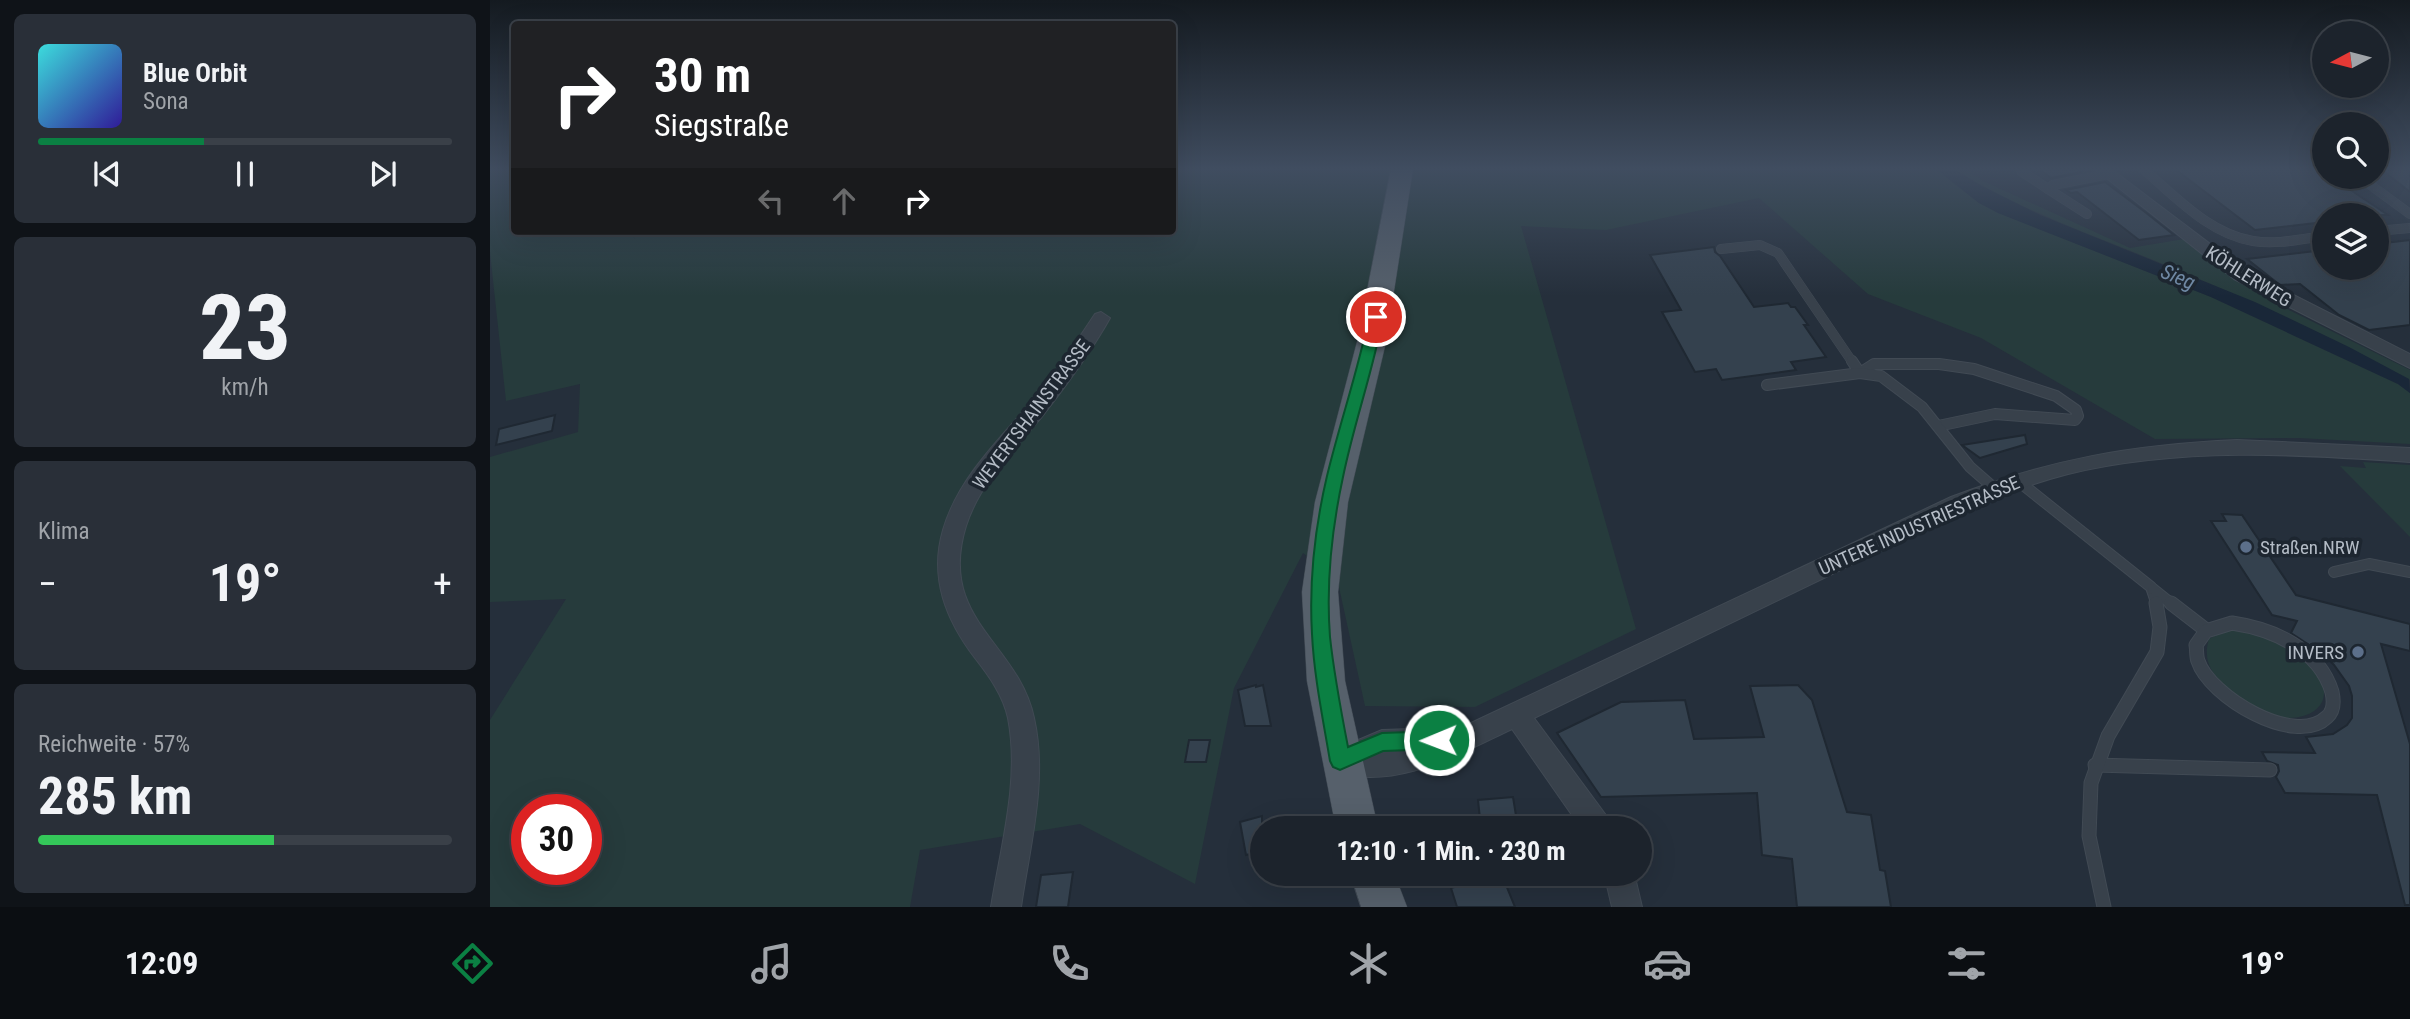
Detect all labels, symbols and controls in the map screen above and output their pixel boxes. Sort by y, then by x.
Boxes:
north arrow [2312,21,2389,98]
map controls [2312,21,2389,280]
text: 30 m [654,47,751,104]
icon: right [539,49,630,140]
text: Blue Orbit [143,58,247,88]
text: Sona [143,88,189,115]
text: Siegstraße [654,106,789,144]
button: search [2312,112,2389,189]
icon: previous [88,155,126,193]
icon: pause [226,155,264,193]
icon: next [364,155,402,193]
icon: left [752,182,790,220]
icon: ahead [825,182,863,220]
icon: right [898,182,936,220]
button: layers [2312,203,2389,280]
street label: KÖHLERWEG [2202,241,2296,312]
water label: Sieg [2157,259,2199,295]
text: 23 [199,275,291,381]
pin [1346,287,1406,347]
icon: arrive [1357,298,1395,336]
street label: WEYERTSHAINSTRASSE [968,335,1095,494]
text: km/h [221,374,269,401]
street label: UNTERE INDUSTRIESTRASSE [1815,471,2023,580]
text: Klima [38,518,89,545]
place label: Straßen.NRW [2260,536,2359,559]
marker: Straßen.NRW [2238,539,2254,555]
text: 19° [209,553,281,614]
text: − [38,562,57,606]
text: + [433,562,452,606]
place label: INVERS [2287,641,2344,664]
marker: INVERS [2350,644,2366,660]
position arrow [1402,703,1476,777]
text: Reichweite · 57% [38,731,190,758]
text: 285 km [38,766,192,827]
speed limit sign: 30 [511,794,602,885]
text: 12:10 · 1 Min. · 230 m [1337,836,1565,866]
icon: directions [448,939,497,988]
icon: music [747,939,796,988]
icon: phone [1045,939,1094,988]
icon: climate [1344,939,1393,988]
icon: car [1643,939,1692,988]
icon: filters [1942,939,1991,988]
text: 12:09 [125,944,198,982]
text: 19° [2240,944,2285,982]

